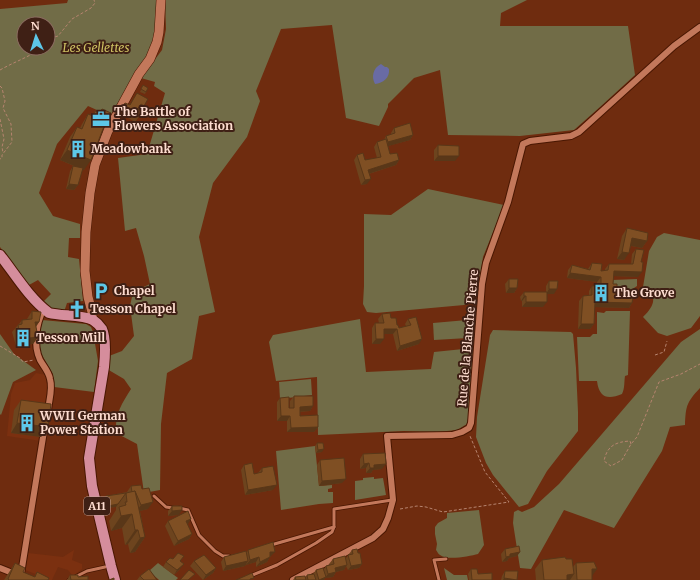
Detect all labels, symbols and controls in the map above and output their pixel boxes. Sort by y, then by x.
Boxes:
north arrow [16,16,56,56]
text: N [30,19,40,33]
park label: Les Gellettes [62,40,130,55]
place label: The Battle of Flowers Association [114,104,233,133]
office icon: The Battle of Flowers Association [91,109,111,129]
building icon: Meadowbank [68,139,88,159]
place label: Meadowbank [91,141,171,156]
street label: Rue de la Blanche Pierre [454,269,481,407]
parking icon: Chapel [91,281,111,301]
place label: Chapel [114,283,155,298]
building icon: The Grove [591,283,611,303]
place label: The Grove [614,285,675,300]
church icon: Tesson Chapel [67,299,87,319]
place label: Tesson Chapel [90,301,176,316]
building icon: Tesson Mill [13,328,33,348]
place label: Tesson Mill [36,330,105,345]
place label: WWII German Power Station [39,408,126,437]
building icon: WWII German Power Station [17,413,37,433]
road number: A11 [84,497,110,515]

